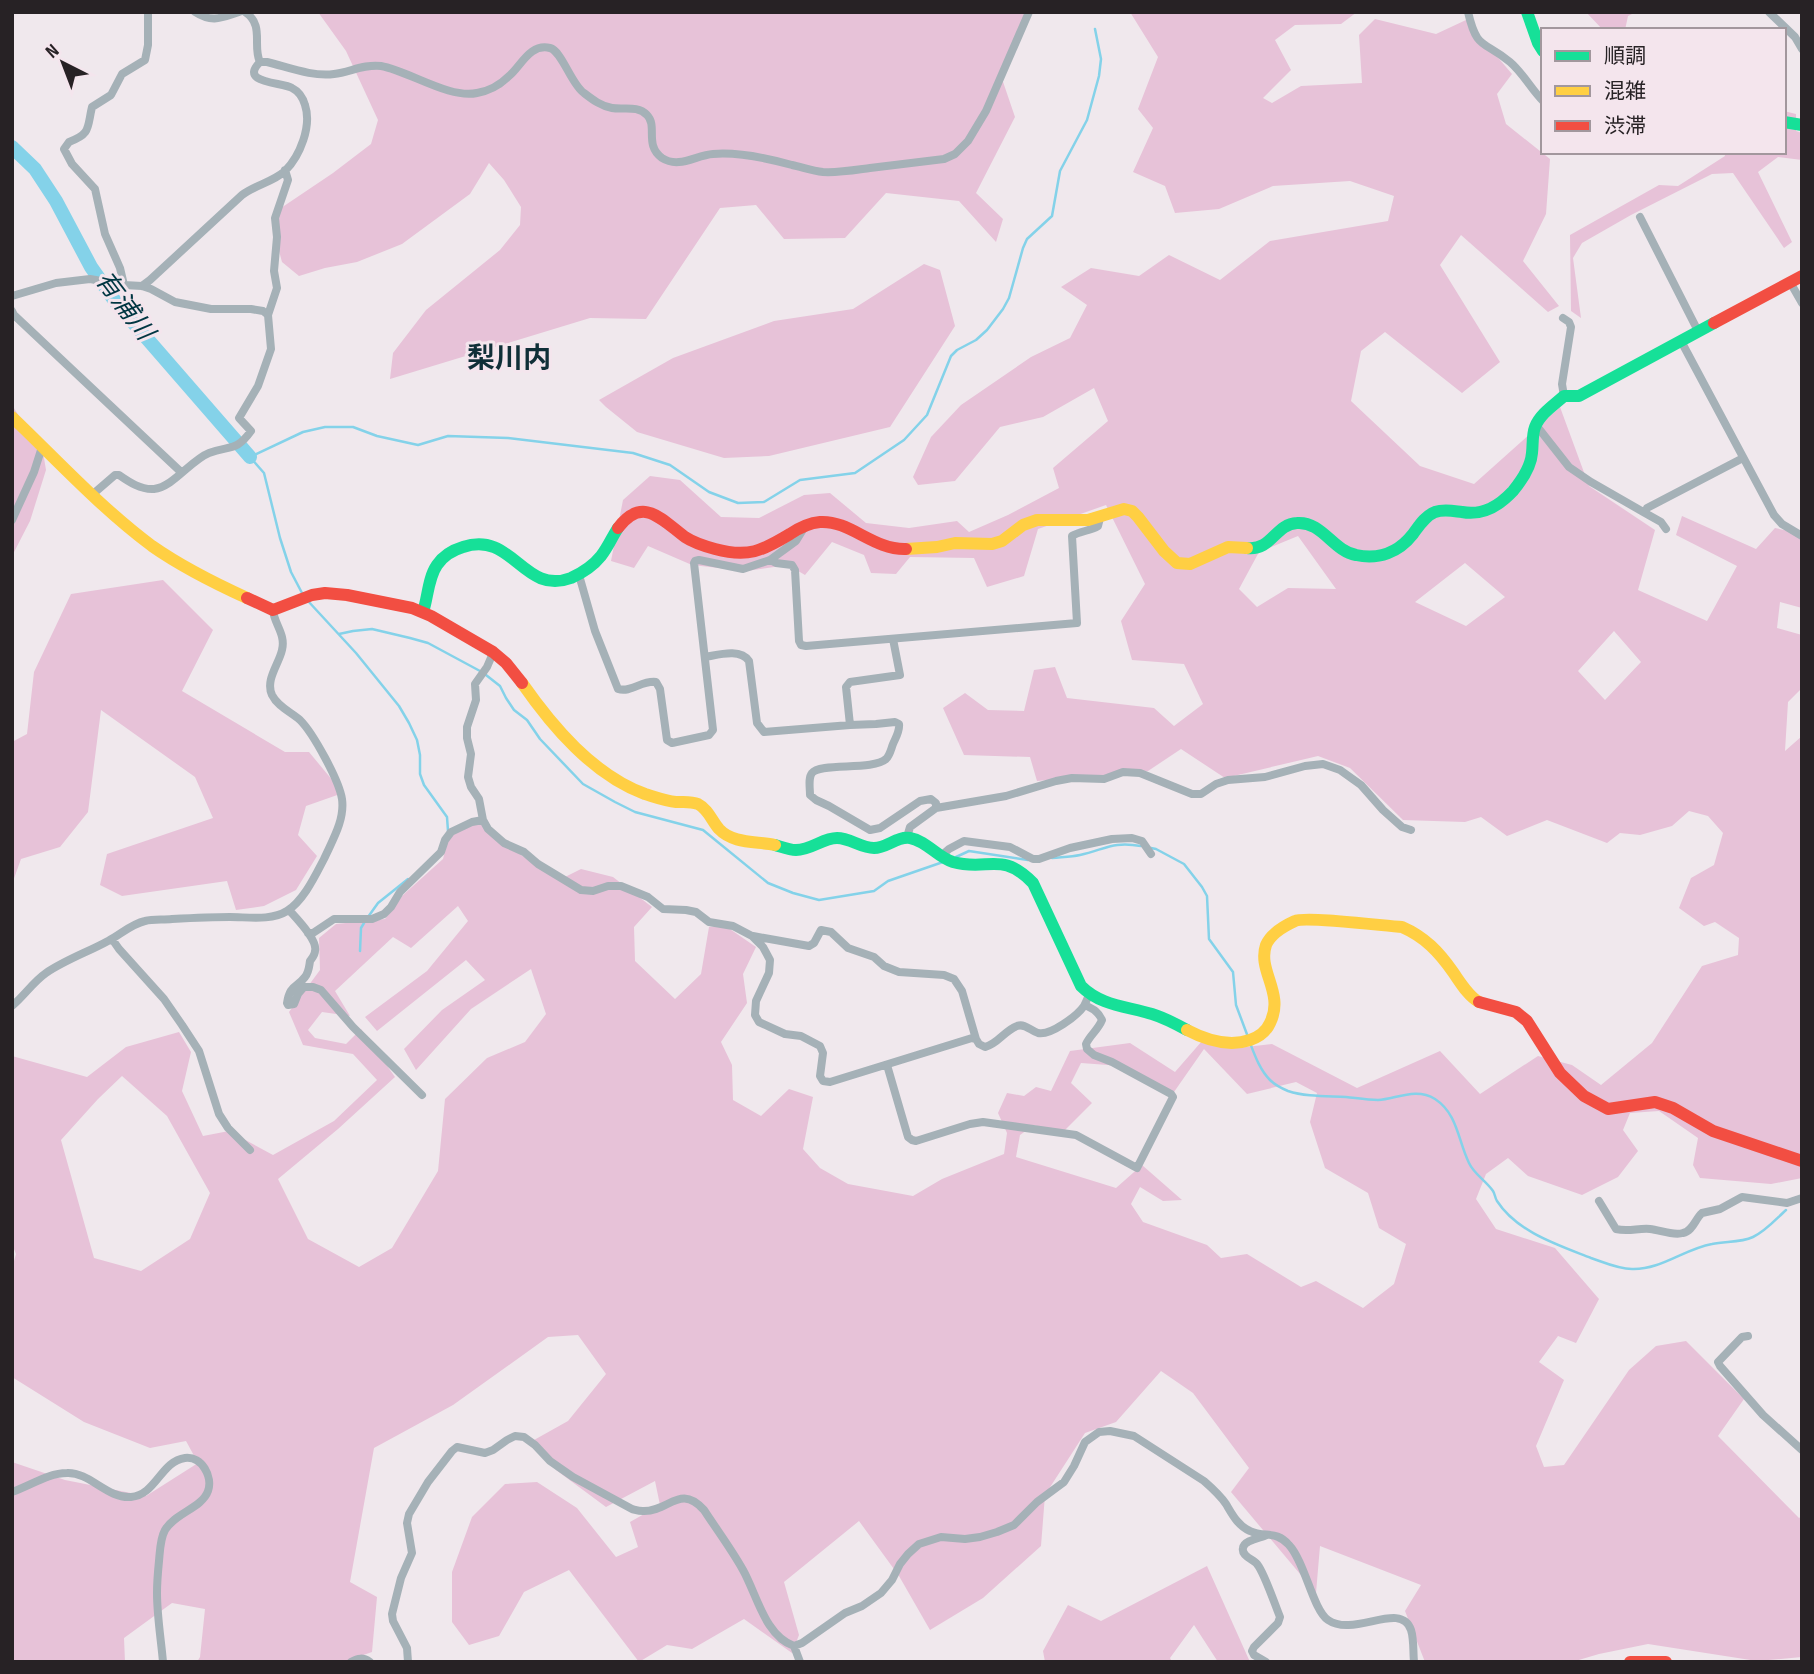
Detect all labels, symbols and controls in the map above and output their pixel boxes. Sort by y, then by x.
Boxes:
north arrow [28,28,98,98]
legend [1541,28,1786,154]
text: N [41,40,64,63]
text: 順調 [1604,44,1646,69]
text: 混雑 [1604,79,1646,104]
text: 渋滞 [1604,114,1646,139]
water label: 有浦川 [88,266,162,349]
district label: 梨川内 [467,342,551,375]

